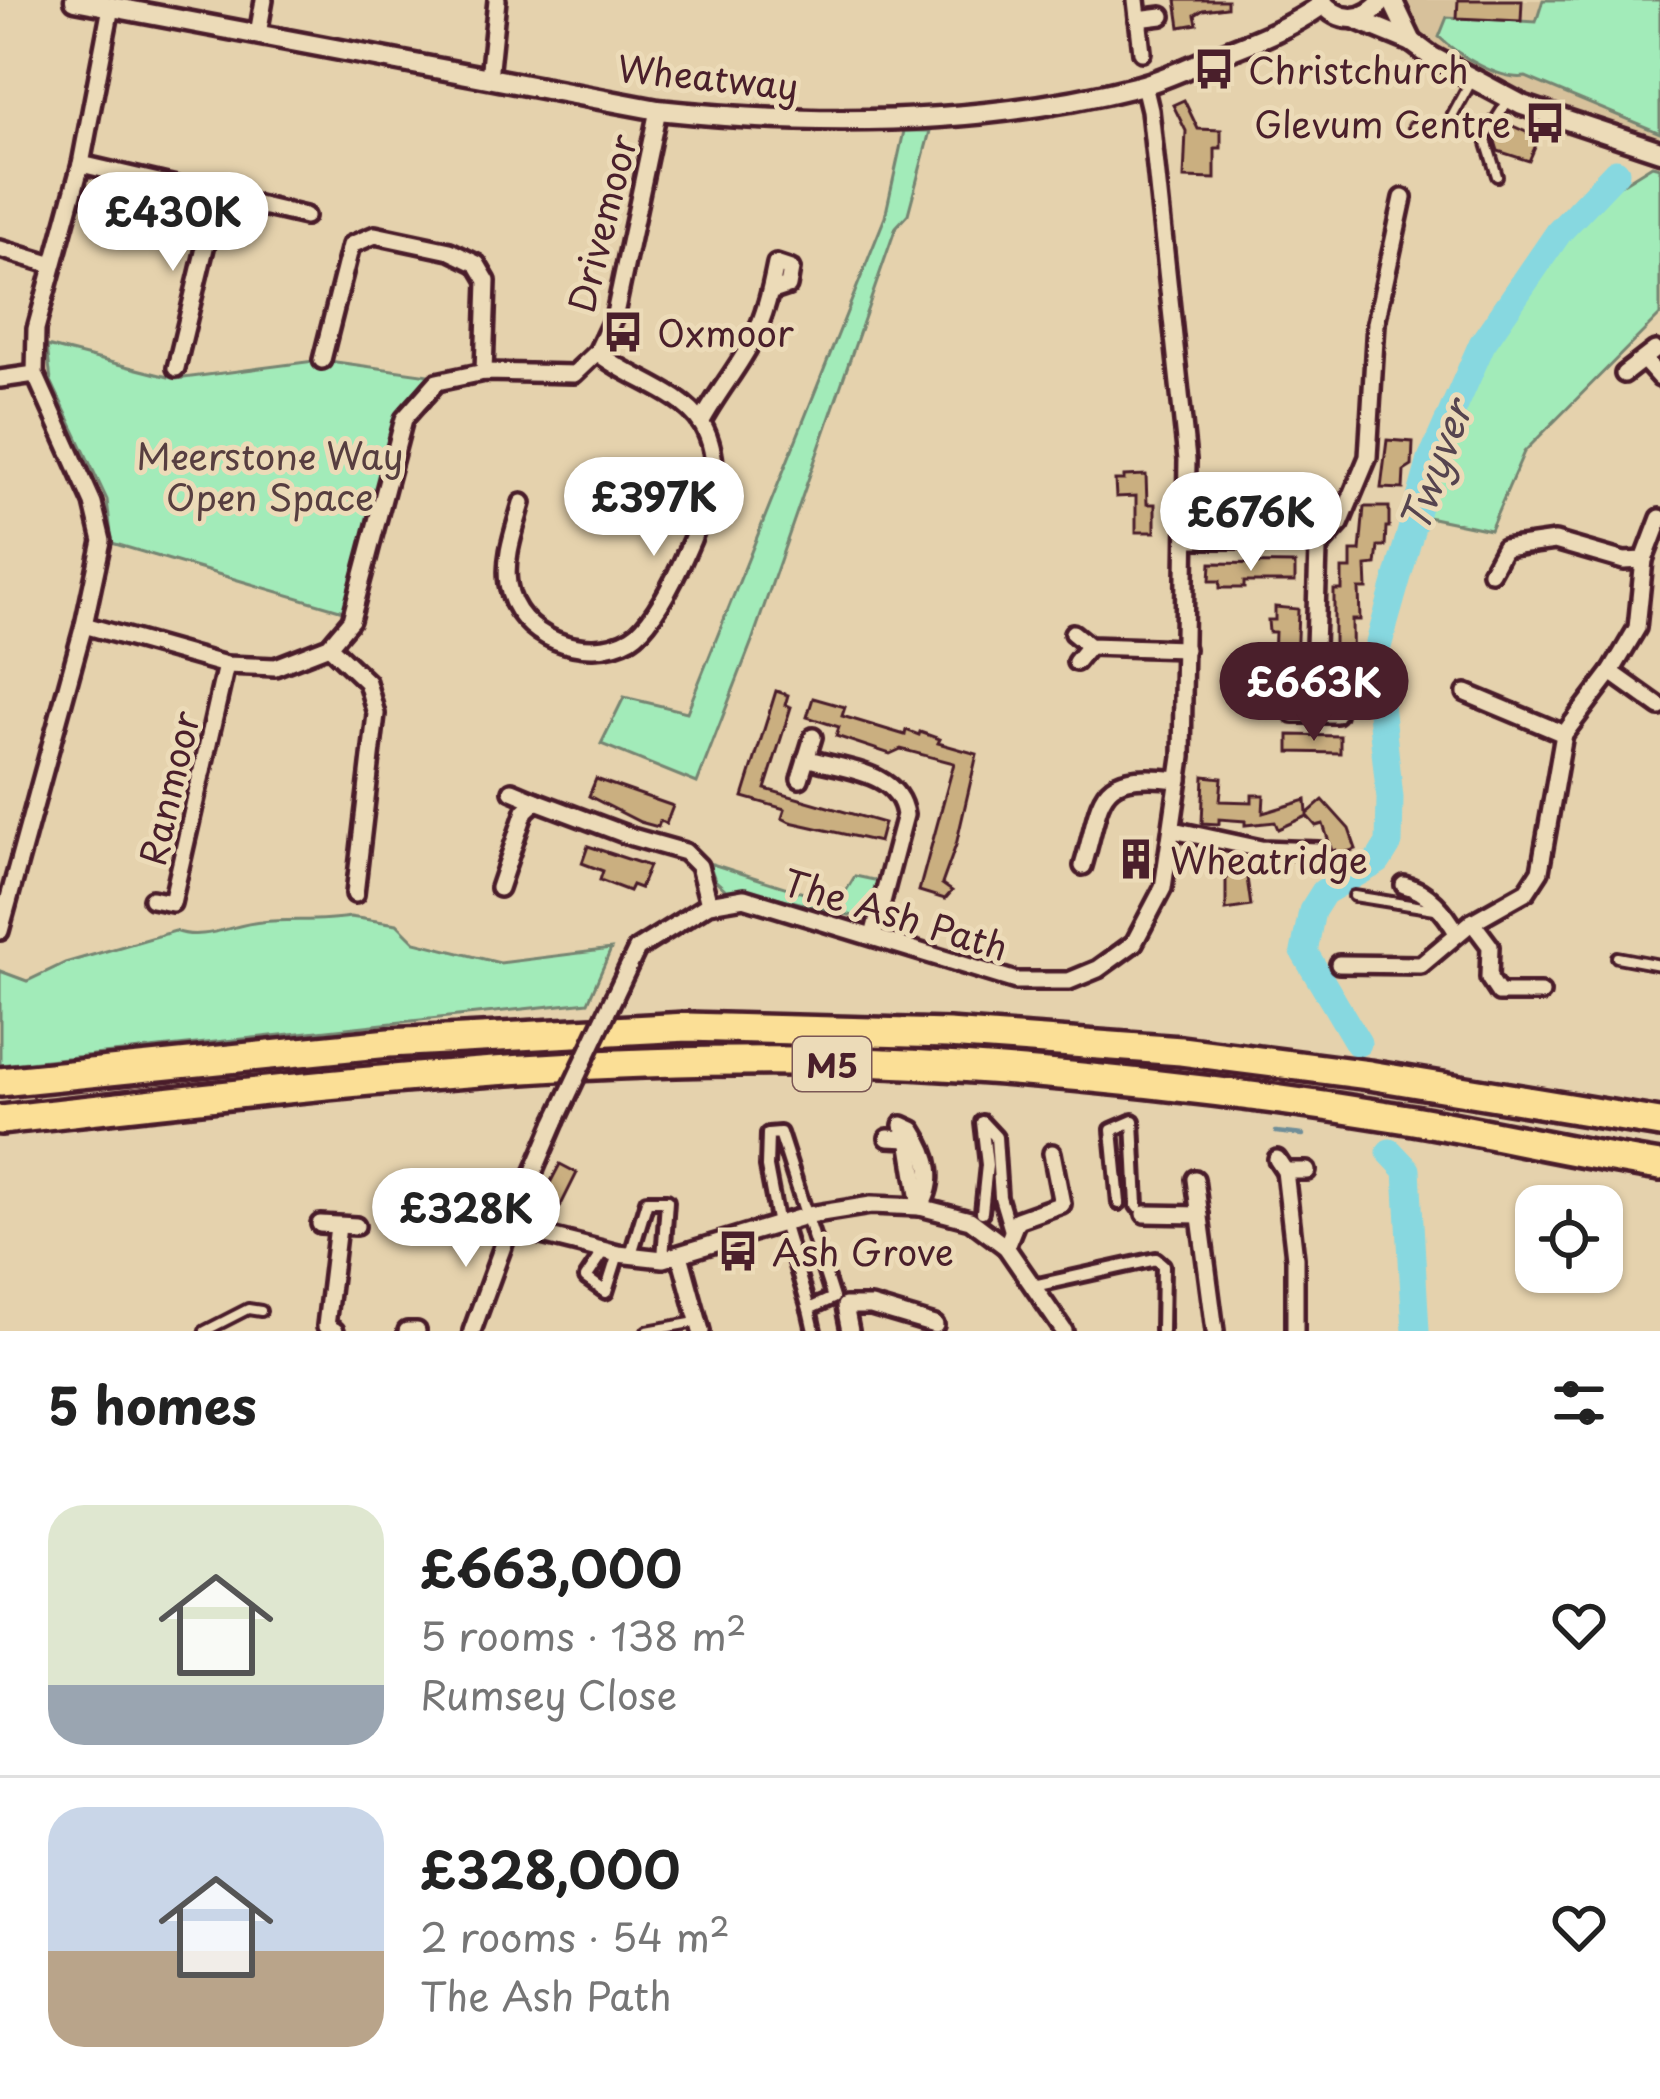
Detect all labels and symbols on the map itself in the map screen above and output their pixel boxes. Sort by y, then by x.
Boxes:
street label: Wheatway [615,40,801,112]
place label: Christchurch [1248,42,1469,96]
bus stop icon: Christchurch [1191,46,1237,92]
place label: Glevum Centre [1254,96,1511,150]
bus stop icon: Glevum Centre [1522,100,1568,146]
street label: Drivemoor [553,128,649,318]
pin: £430K [89,172,257,274]
place label: Oxmoor [657,305,794,359]
bus stop icon: Oxmoor [600,309,646,355]
water label: Twyver [1383,387,1487,540]
park label: Meerstone Way Open Space [136,428,404,523]
pin: £397K [570,457,738,559]
pin: £676K [1167,472,1335,574]
pin: £663K [1230,642,1398,744]
street label: Ranmoor [124,705,212,870]
place label: Wheatridge [1170,832,1368,886]
building icon: Wheatridge [1113,836,1159,882]
street label: The Ash Path [777,853,1015,973]
road number: M5 [793,1037,871,1091]
pin: £328K [382,1168,550,1270]
place label: Ash Grove [772,1224,954,1278]
bus stop icon: Ash Grove [715,1228,761,1274]

